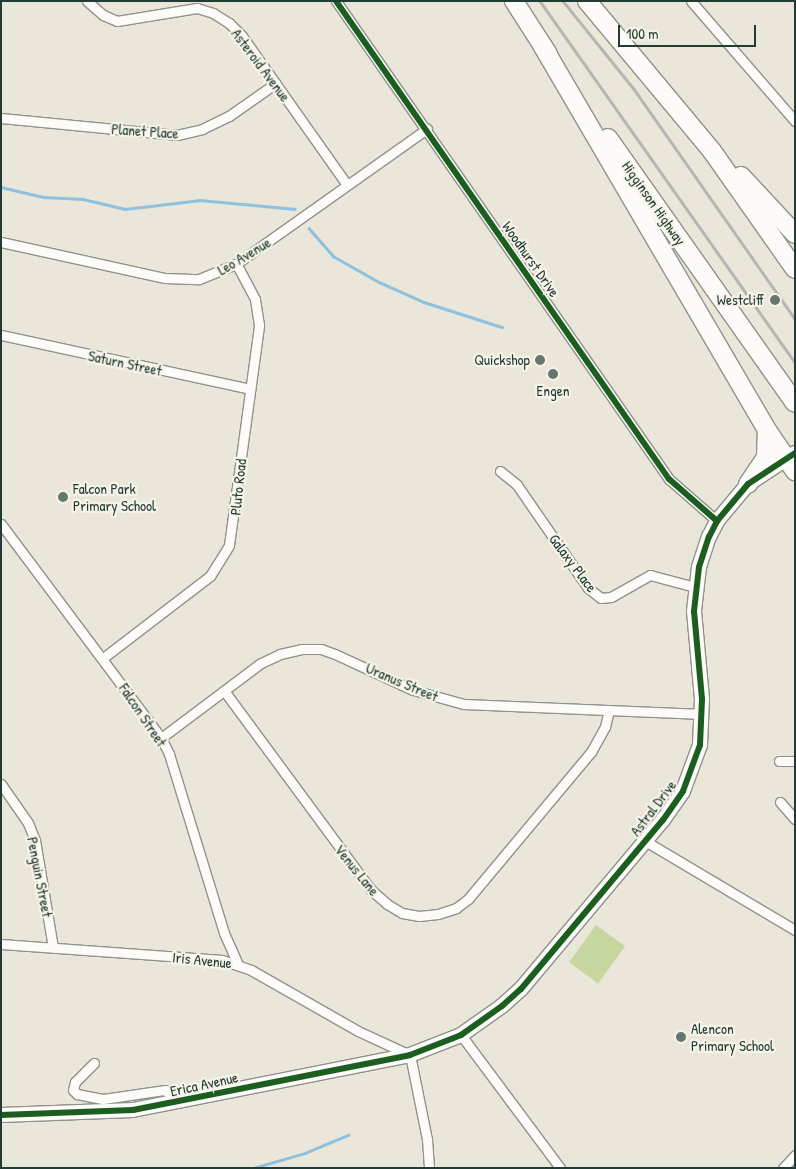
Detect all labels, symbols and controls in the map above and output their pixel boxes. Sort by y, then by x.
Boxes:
scale bar [621,15,758,47]
text: 100 m [626,23,659,44]
street label: Asteroid Avenue [228,25,294,105]
street label: Planet Place [111,120,179,142]
street label: Higginson Highway [618,158,690,248]
street label: Woodhurst Drive [498,218,564,300]
street label: Leo Avenue [214,233,274,279]
place label: Westcliff [717,291,764,309]
marker: Westcliff [768,293,782,307]
street label: Saturn Street [87,346,163,380]
place label: Quickshop [474,351,530,369]
marker: Quickshop [534,354,546,366]
marker: Engen [547,368,559,380]
place label: Engen [537,382,569,400]
street label: Pluto Road [226,458,250,516]
place label: Falcon Park Primary School [73,479,156,514]
marker: Falcon Park Primary School [57,491,69,503]
street label: Galaxy Place [545,530,601,596]
street label: Uranus Street [363,659,441,705]
street label: Falcon Street [115,680,171,750]
street label: Astral Drive [626,776,680,840]
street label: Penguin Street [23,835,57,919]
street label: Venus Lane [331,841,383,899]
street label: Iris Avenue [171,948,233,972]
place label: Alencon Primary School [691,1019,774,1054]
marker: Alencon Primary School [675,1031,687,1043]
street label: Erica Avenue [168,1068,240,1100]

